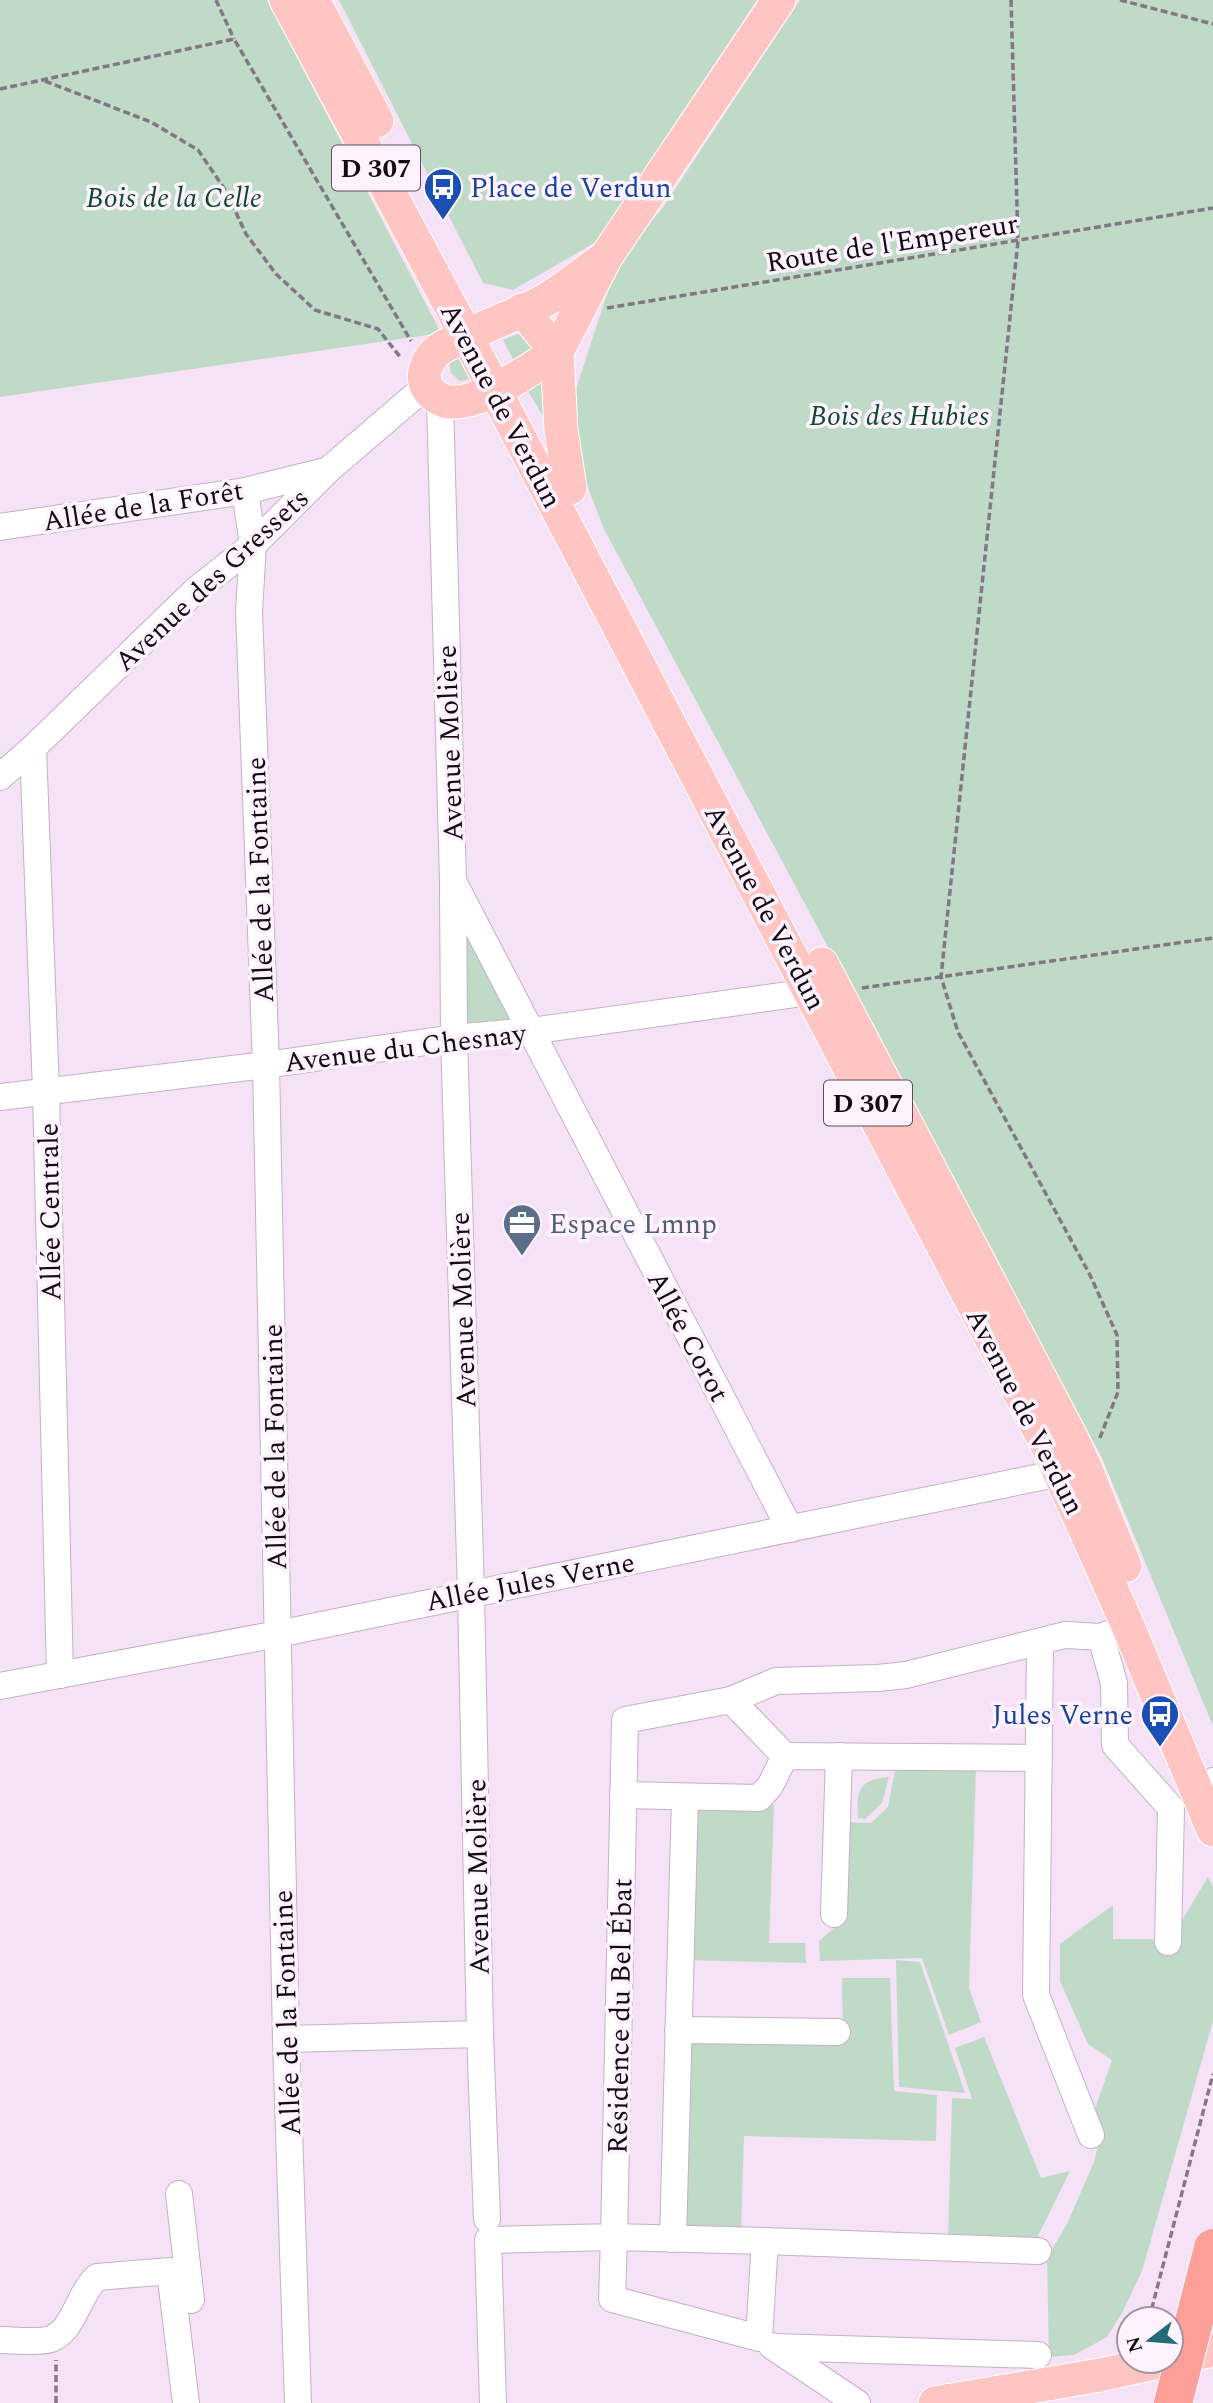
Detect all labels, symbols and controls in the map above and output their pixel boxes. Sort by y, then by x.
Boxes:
road number: D 307 [332,146,420,190]
bus stop icon: Place de Verdun [422,166,464,221]
place label: Place de Verdun [470,167,672,210]
park label: Bois de la Celle [86,177,262,220]
street label: Route de l'Empereur [763,202,1021,285]
street label: Avenue de Verdun [428,295,573,516]
park label: Bois des Hubies [809,395,989,438]
street label: Allée de la Forêt [40,469,247,544]
street label: Avenue des Gressets [105,478,319,682]
street label: Avenue Molière [426,644,475,842]
street label: Allée de la Fontaine [235,756,286,1004]
street label: Avenue de Verdun [692,797,837,1018]
street label: Avenue du Chesnay [282,1012,530,1085]
road number: D 307 [824,1080,912,1126]
street label: Allée Centrale [27,1122,74,1302]
office icon: Espace Lmnp [501,1202,543,1257]
place label: Espace Lmnp [549,1203,717,1246]
street label: Avenue Molière [439,1211,488,1409]
street label: Allée Corot [635,1264,740,1410]
street label: Avenue de Verdun [954,1301,1095,1523]
street label: Allée de la Fontaine [252,1323,299,1571]
street label: Allée Jules Verne [422,1541,639,1624]
bus stop icon: Jules Verne [1139,1693,1181,1748]
place label: Jules Verne [992,1694,1133,1737]
street label: Avenue Molière [455,1778,502,1976]
street label: Résidence du Bel Ébat [597,1878,644,2154]
street label: Allée de la Fontaine [262,1889,313,2137]
north arrow [1115,2305,1185,2375]
text: N [1119,2333,1151,2356]

